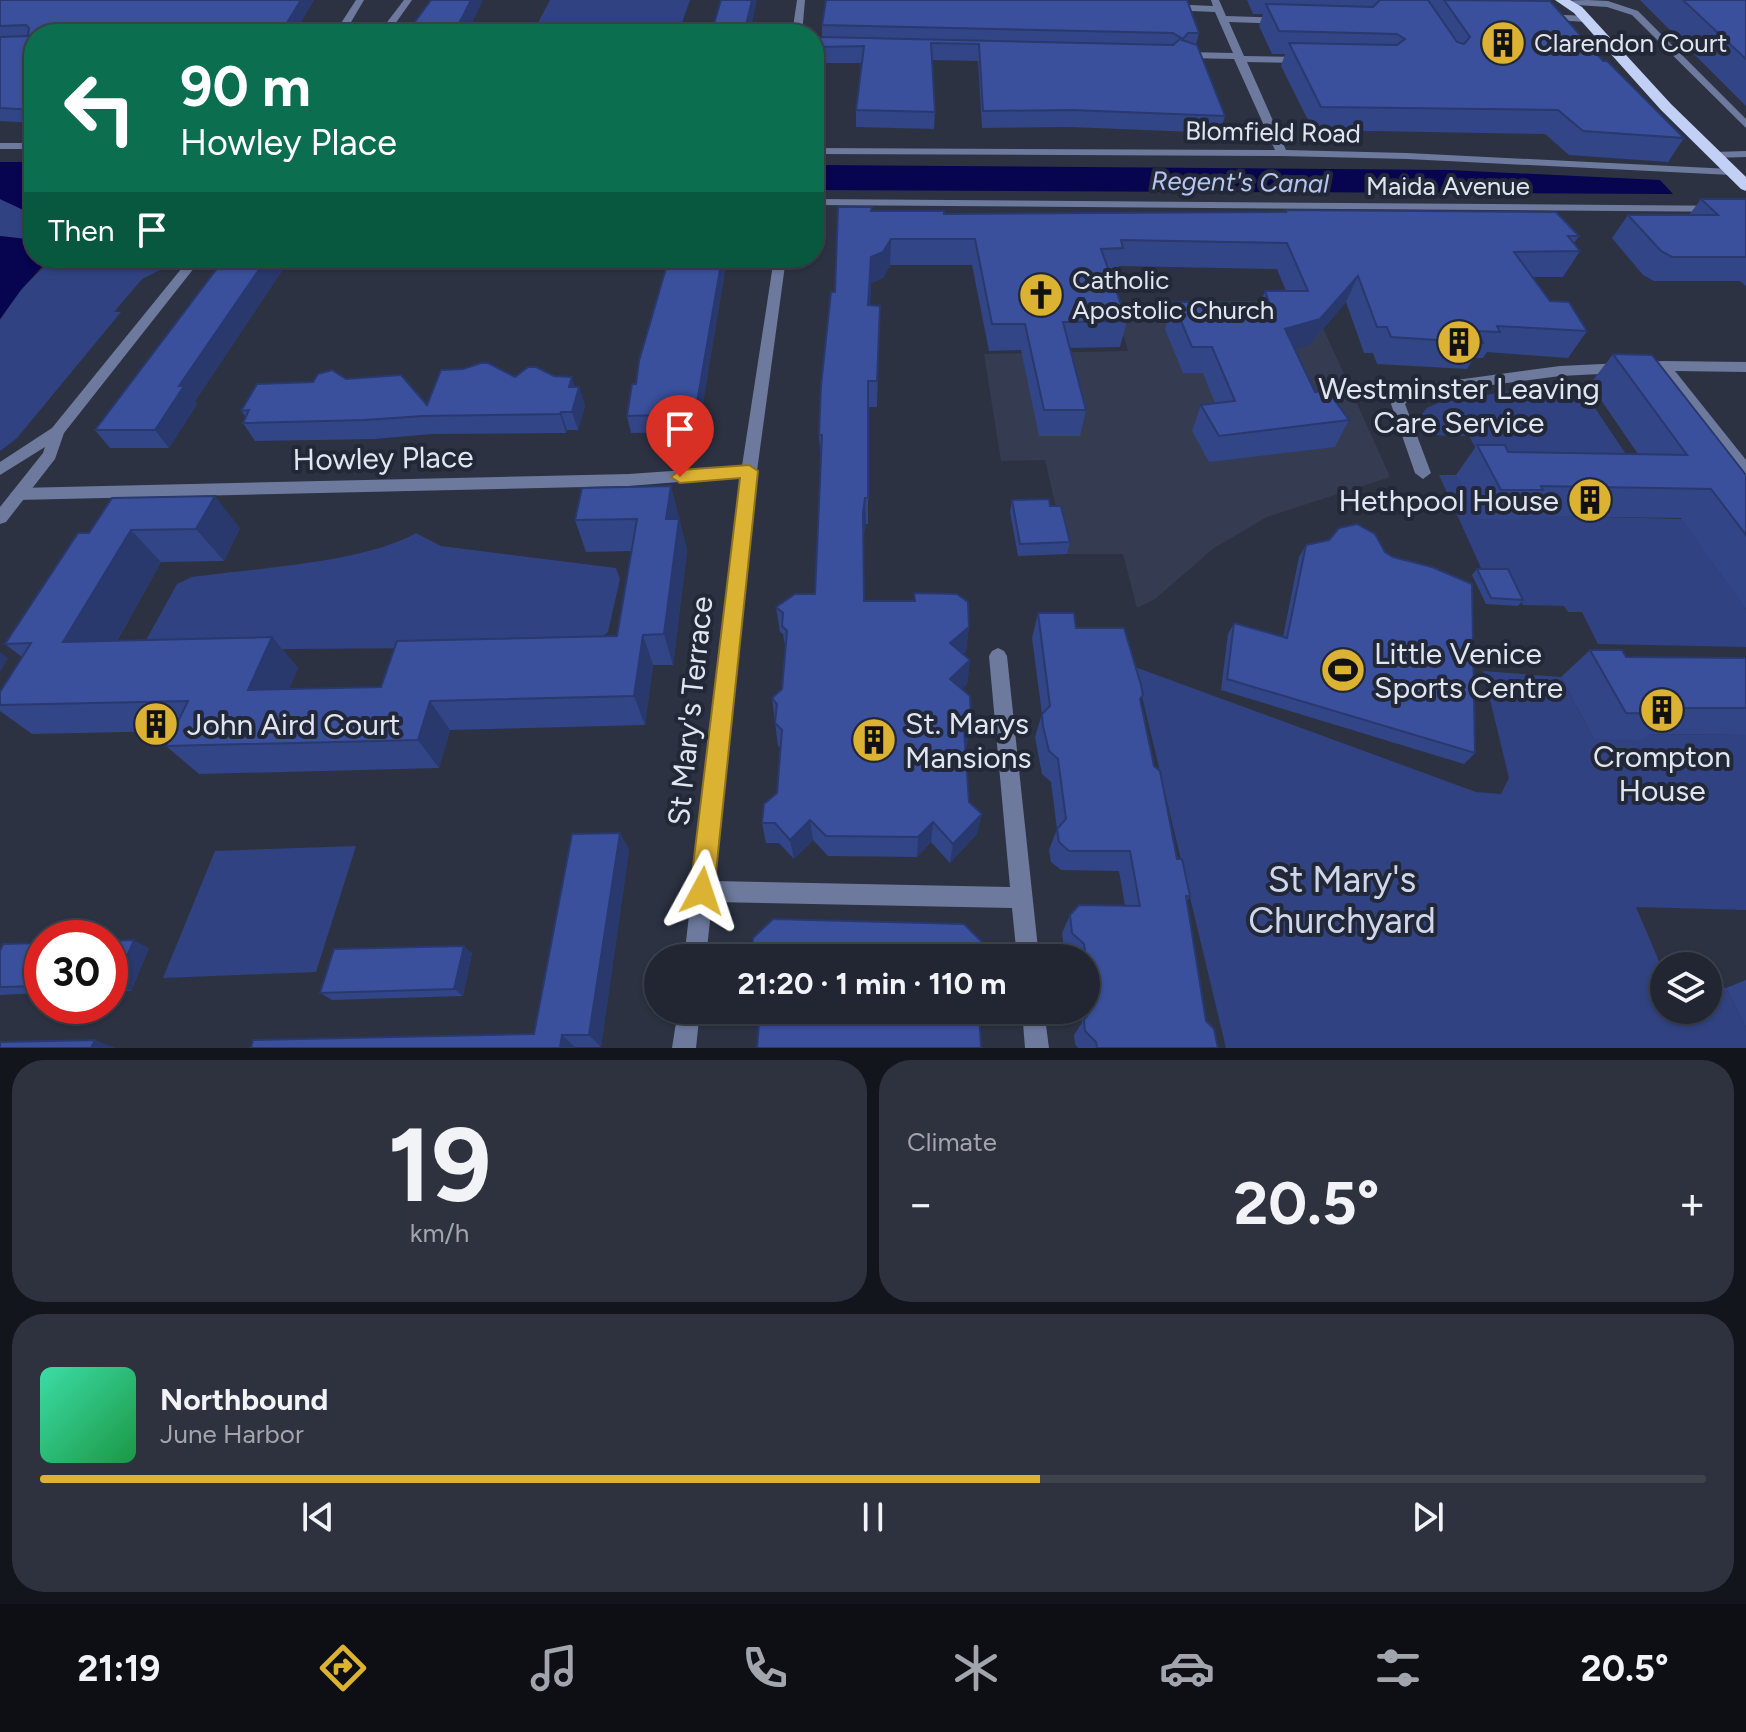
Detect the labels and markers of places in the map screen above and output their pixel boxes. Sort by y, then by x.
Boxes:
building icon: Clarendon Court [1479,19,1527,67]
place label: Clarendon Court [1534,27,1728,59]
place label: Catholic Apostolic Church [1072,264,1274,326]
church icon: Catholic Apostolic Church [1017,271,1065,319]
building icon: Westminster Leaving Care Service [1435,318,1483,366]
place label: Westminster Leaving Care Service [1318,370,1600,441]
pin [646,395,714,477]
building icon: Hethpool House [1566,476,1614,524]
place label: Hethpool House [1338,482,1559,519]
place label: Little Venice Sports Centre [1374,635,1563,706]
sports icon: Little Venice Sports Centre [1319,646,1367,694]
building icon: Crompton House [1638,686,1686,734]
building icon: John Aird Court [132,700,180,748]
place label: St. Marys Mansions [905,705,1031,776]
place label: John Aird Court [187,706,400,743]
building icon: St. Marys Mansions [850,716,898,764]
place label: Crompton House [1593,738,1731,809]

